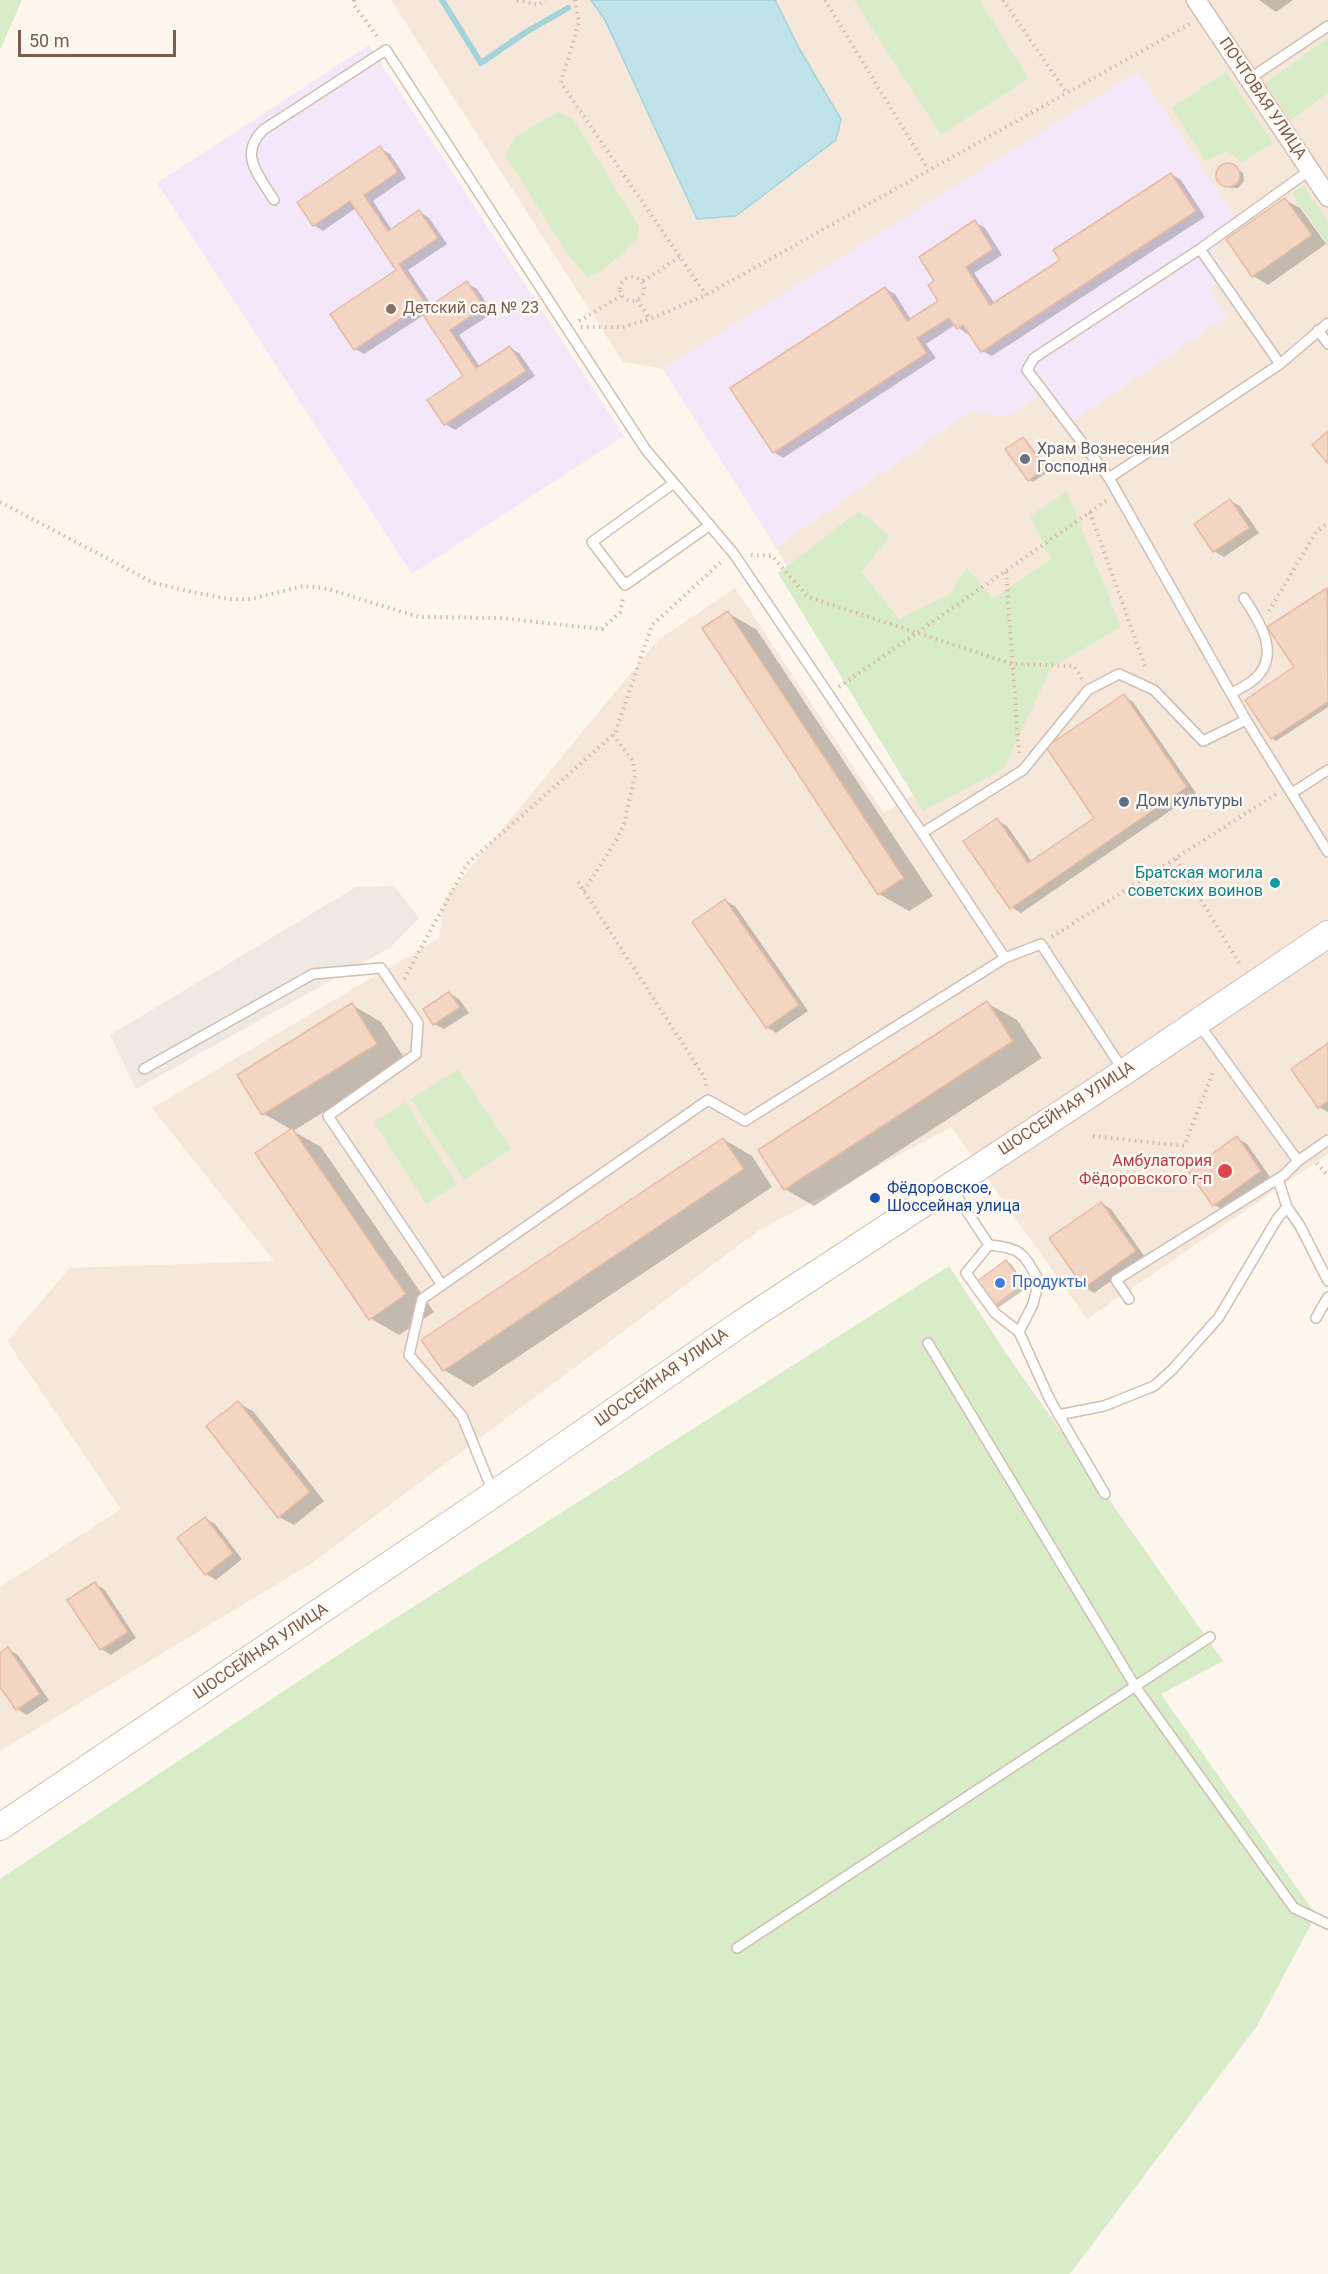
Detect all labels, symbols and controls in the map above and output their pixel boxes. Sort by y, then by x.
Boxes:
scale bar [21,18,178,56]
text: 50 m [29,30,69,51]
street label: ПОЧТОВАЯ УЛИЦА [1214,34,1310,164]
place label: Детский сад № 23 [403,299,539,319]
marker: Детский сад № 23 [384,302,398,316]
place label: Храм Вознесения Господня [1037,440,1170,478]
marker: Храм Вознесения Господня [1018,452,1032,466]
place label: Дом культуры [1136,792,1243,812]
marker: Дом культуры [1117,795,1131,809]
place label: Братская могила советских воинов [1128,864,1263,902]
marker: Братская могила советских воинов [1268,876,1282,890]
street label: ШОССЕЙНАЯ УЛИЦА [995,1058,1139,1160]
place label: Амбулатория Фёдоровского г-п [1079,1152,1212,1190]
marker: Амбулатория Фёдоровского г-п [1216,1162,1234,1180]
place label: Фёдоровское, Шоссейная улица [887,1179,1020,1217]
marker: Фёдоровское, Шоссейная улица [868,1191,882,1205]
place label: Продукты [1012,1273,1087,1293]
marker: Продукты [993,1276,1007,1290]
street label: ШОССЕЙНАЯ УЛИЦА [592,1325,732,1431]
street label: ШОССЕЙНАЯ УЛИЦА [190,1600,332,1704]

